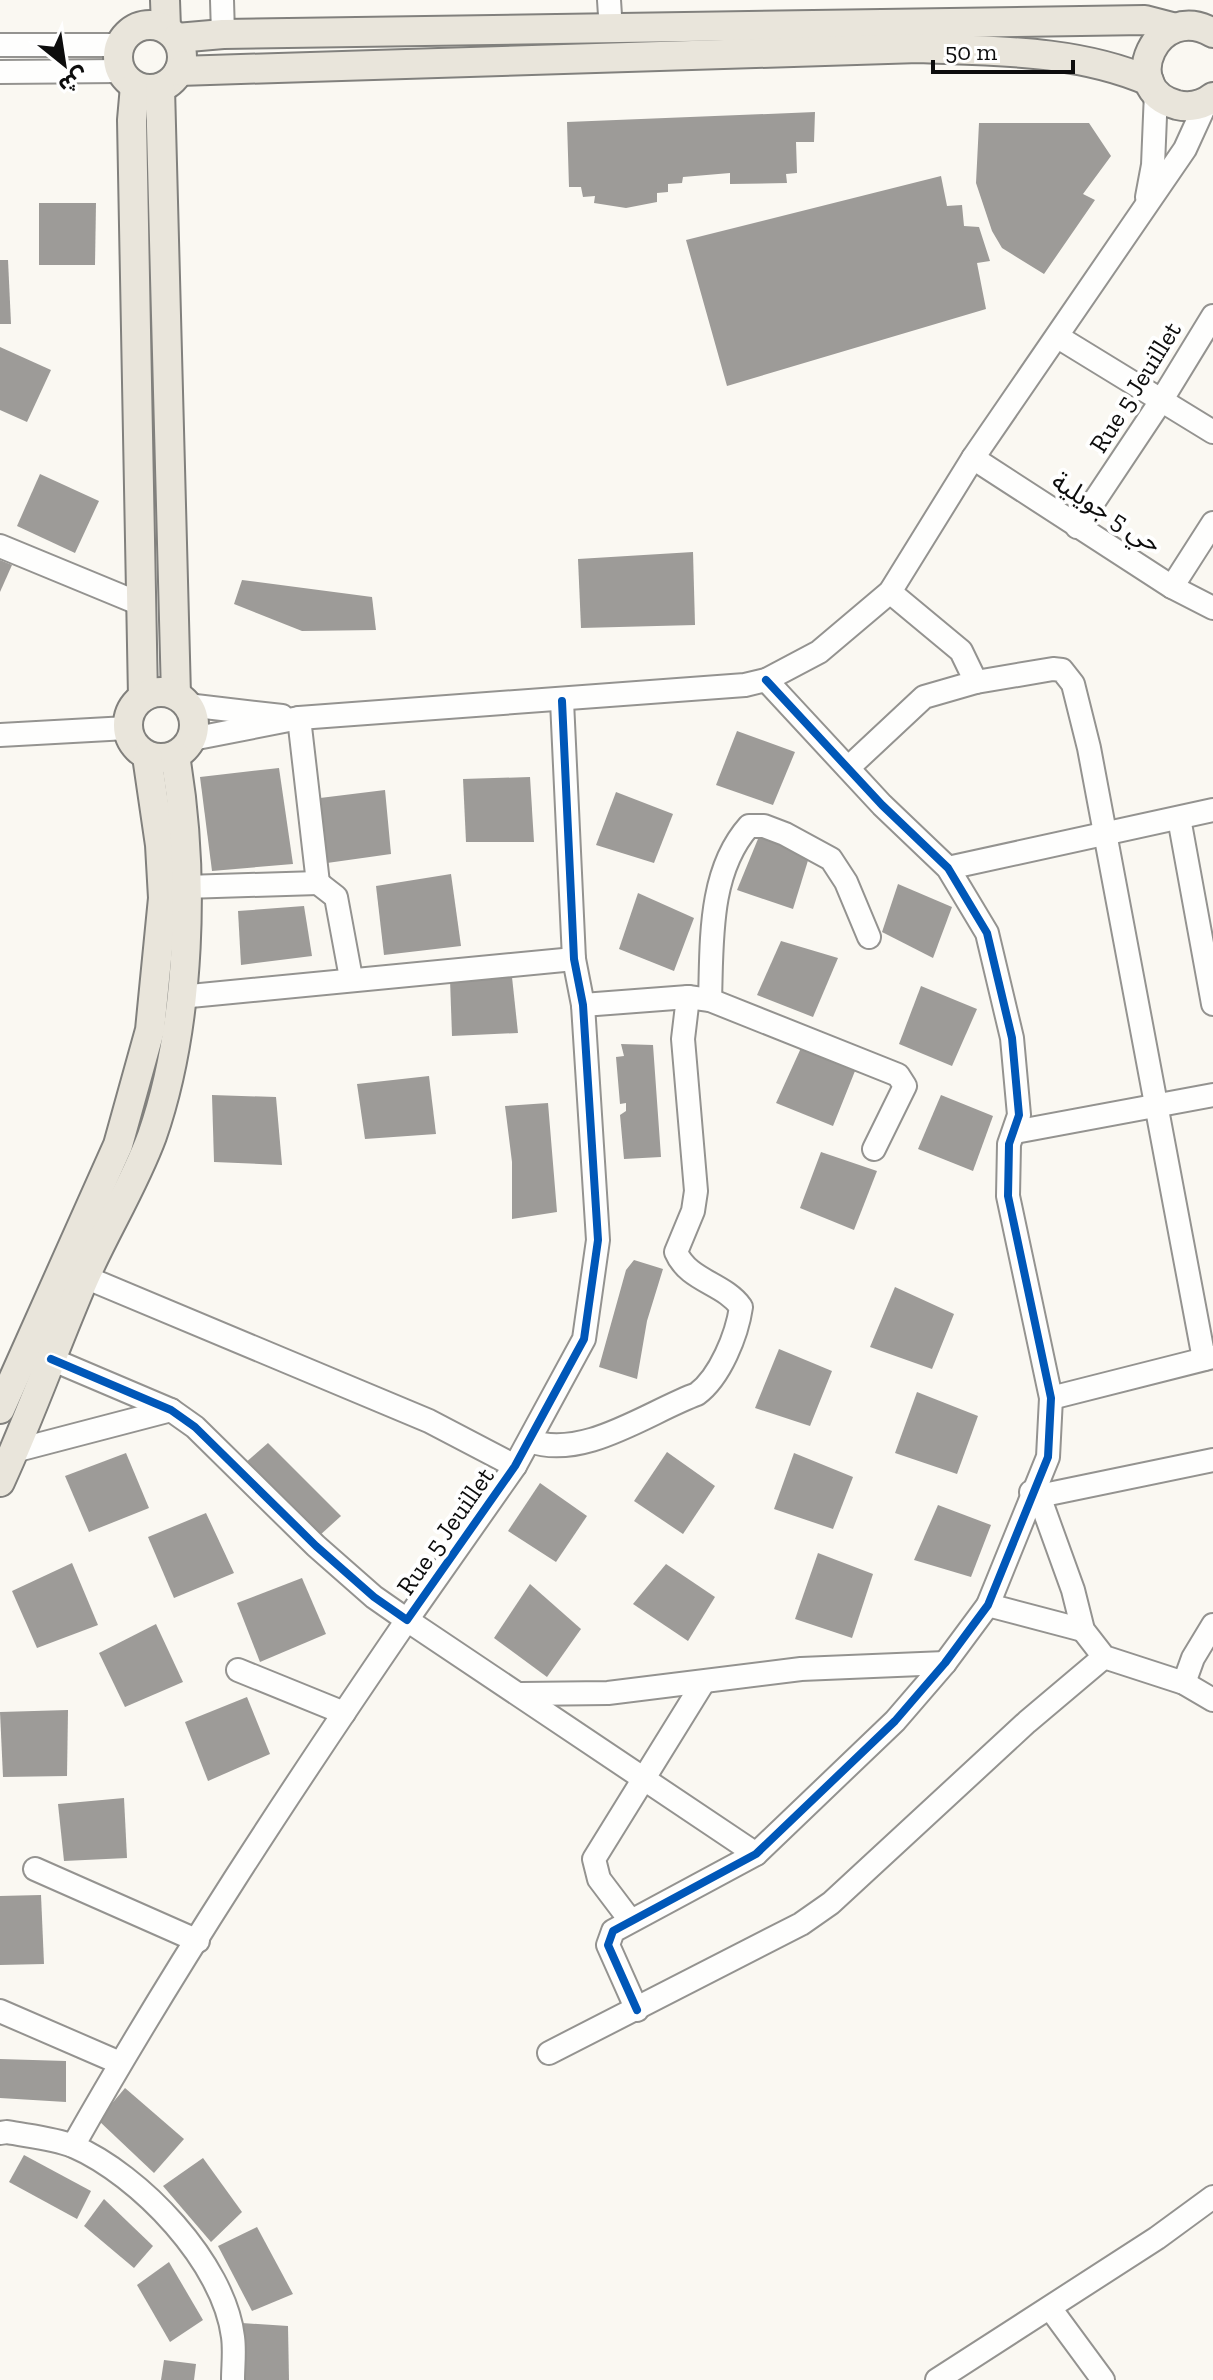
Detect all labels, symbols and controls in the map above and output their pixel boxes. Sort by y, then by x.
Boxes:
north arrow [24,24,104,104]
scale bar [933,24,1073,74]
text: 50 m [945,37,998,66]
text: ش [54,62,94,100]
street label: Rue 5 Jeuillet [1082,315,1188,458]
street label: حي 5 جويلية [1044,465,1168,563]
street label: Rue 5 Jeuillet [389,1461,501,1601]

